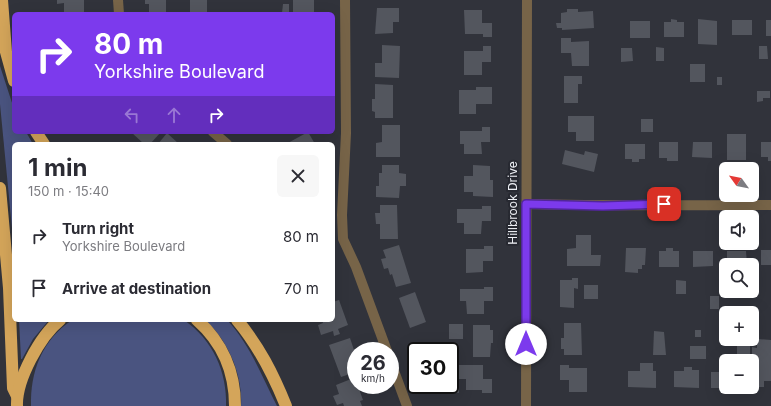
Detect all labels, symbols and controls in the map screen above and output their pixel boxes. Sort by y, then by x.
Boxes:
text: 80 m [94,27,163,61]
icon: right [28,28,80,80]
text: Yorkshire Boulevard [94,61,264,82]
icon: left [121,104,143,126]
icon: ahead [163,104,185,126]
icon: right [205,104,227,126]
text: 1 min [28,153,87,182]
button: close [277,155,319,197]
street label: Hillbrook Drive [505,161,520,245]
north arrow [719,162,759,202]
map controls [719,162,759,394]
text: 150 m · 15:40 [28,183,109,199]
pin [647,187,681,221]
icon: arrive [653,193,675,215]
button: sound [719,210,759,250]
text: Turn right [62,219,134,238]
icon: right [28,225,50,247]
text: 80 m [283,227,319,246]
text: Yorkshire Boulevard [62,238,185,254]
button: search [719,258,759,298]
icon: arrive [28,277,50,299]
text: Arrive at destination [62,279,211,298]
text: 70 m [284,279,319,298]
button: + [719,306,759,346]
position arrow [505,323,547,365]
speed limit sign: 30 [407,342,459,394]
text: 26 [360,351,386,375]
button: − [719,354,759,394]
text: km/h [361,372,385,384]

